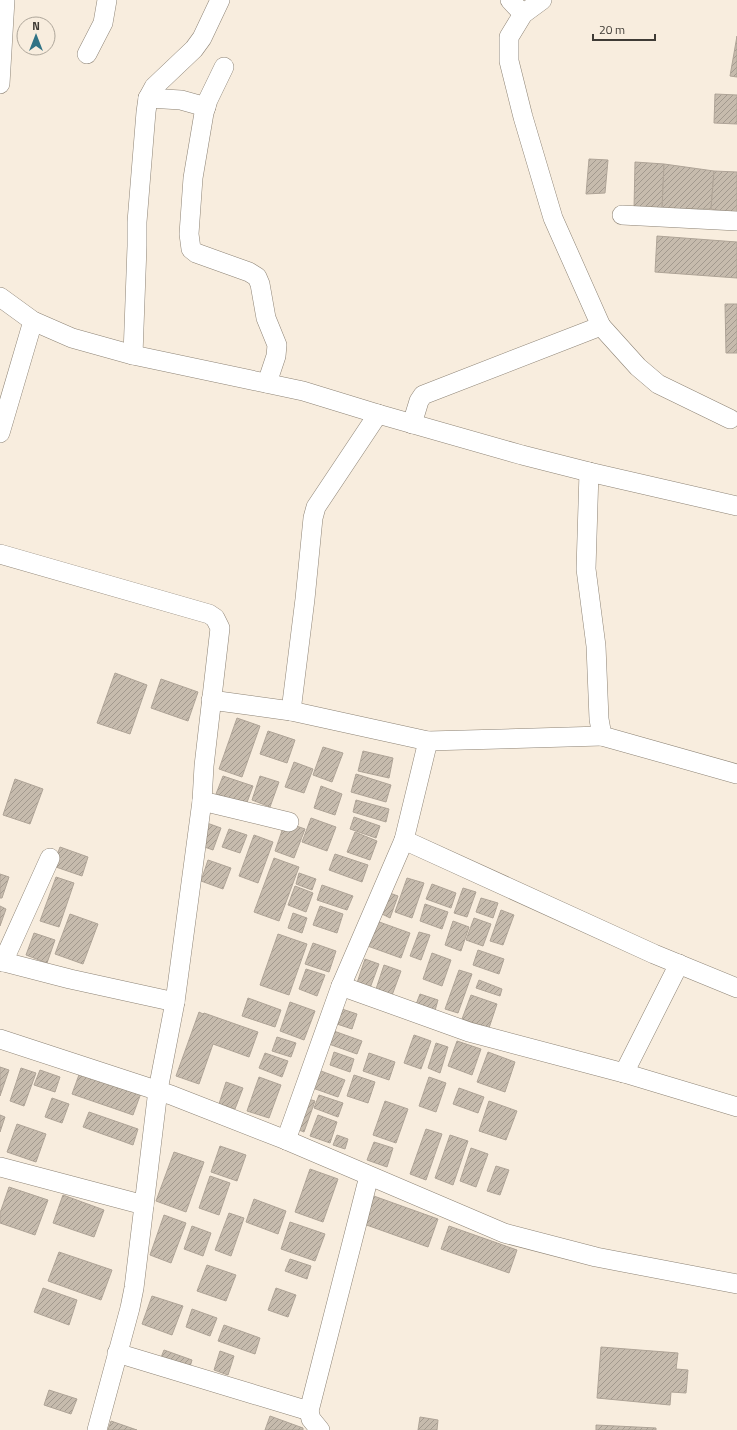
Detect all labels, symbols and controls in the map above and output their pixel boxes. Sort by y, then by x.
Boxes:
north arrow [16,16,56,56]
scale bar [593,16,655,42]
text: N [32,18,40,34]
text: 20 m [599,20,625,39]

